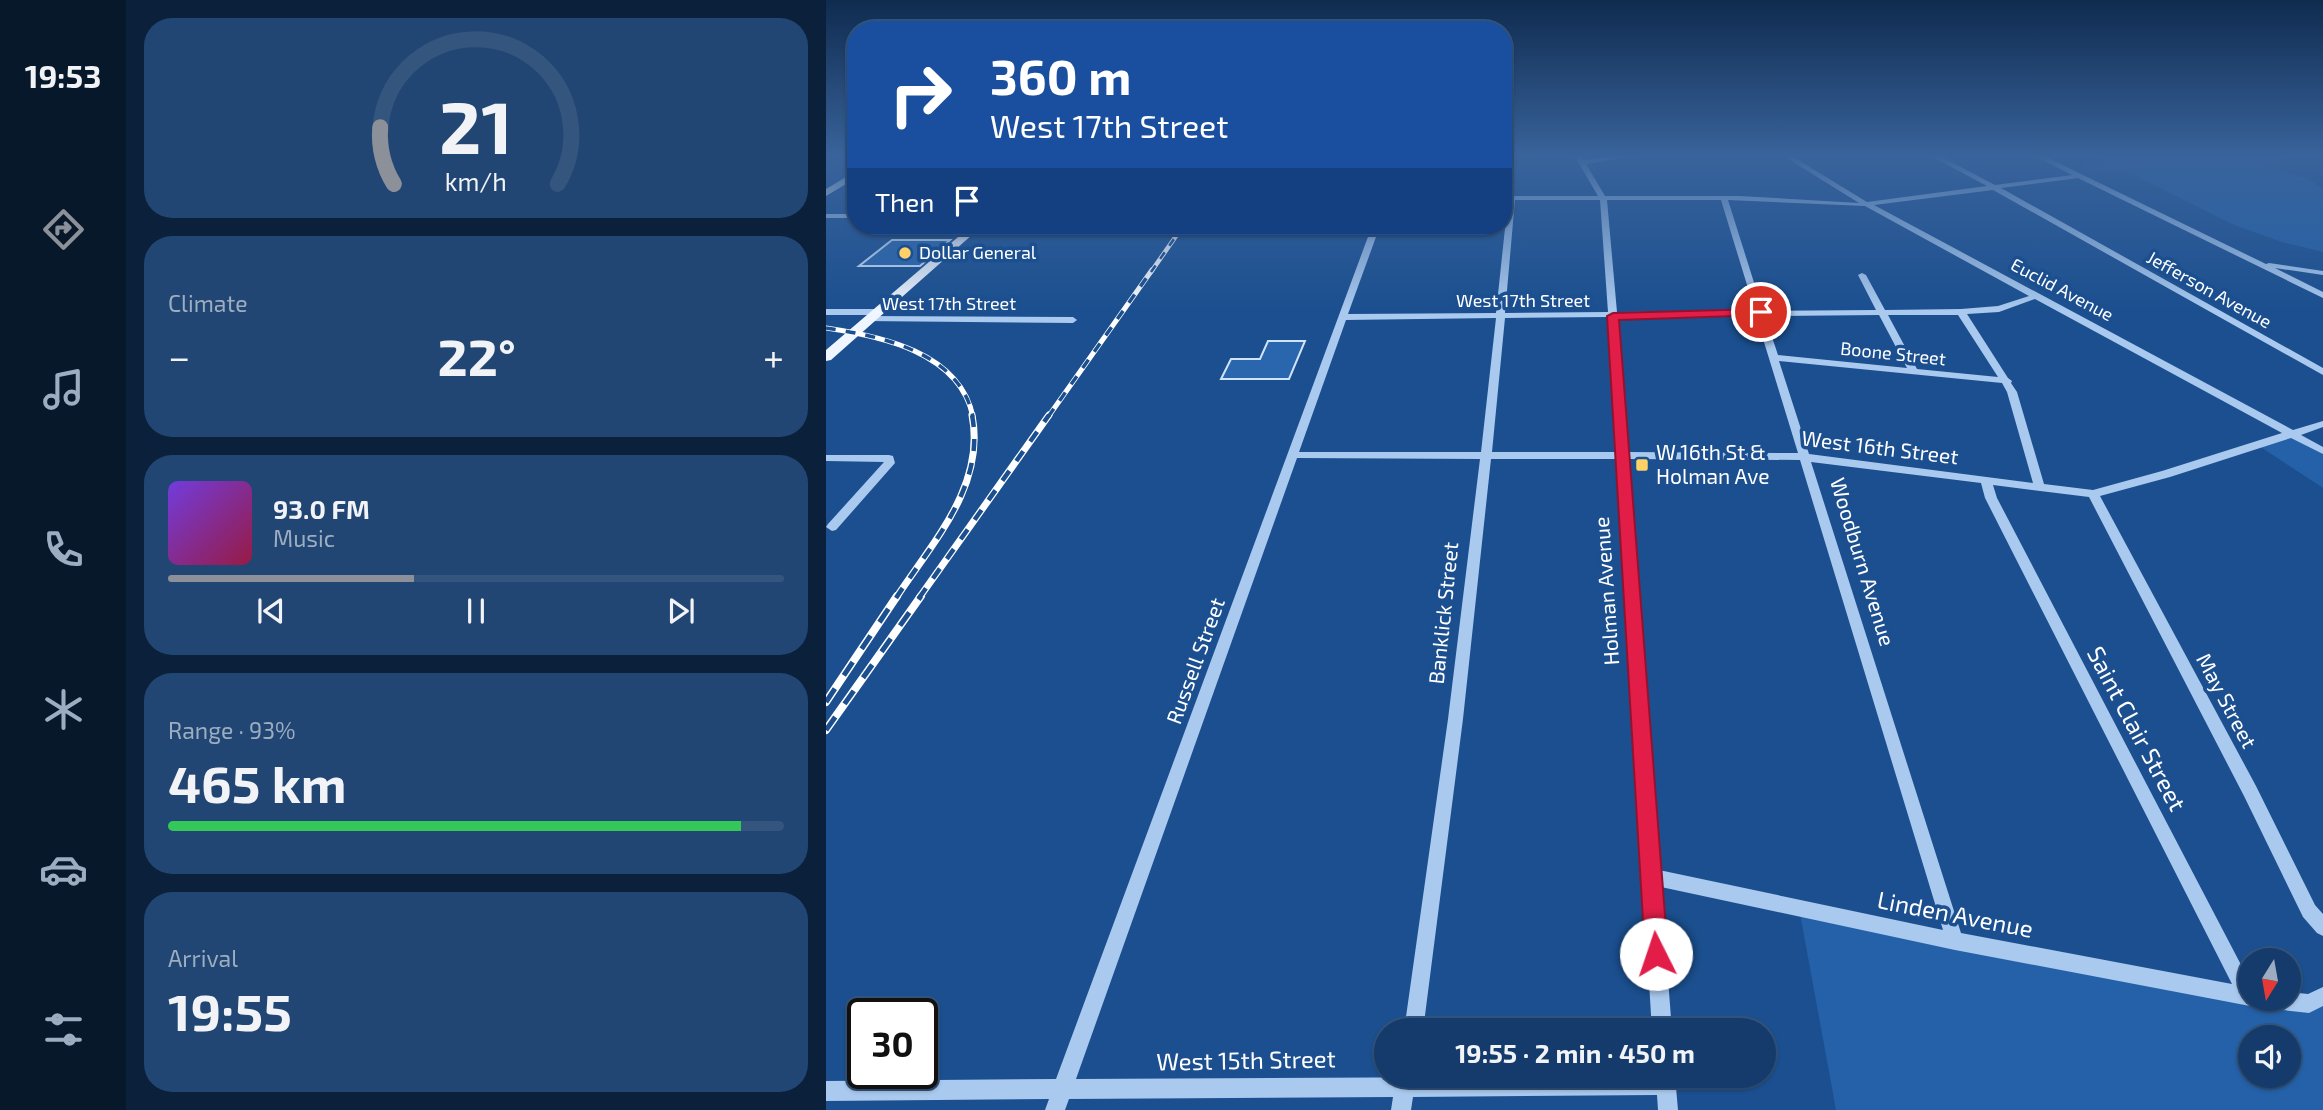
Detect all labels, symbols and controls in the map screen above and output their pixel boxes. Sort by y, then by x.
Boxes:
text: 360 m [990,46,1131,105]
icon: right [875,49,966,140]
text: 19:53 [25,56,101,94]
text: 21 [439,82,513,170]
text: West 17th Street [990,106,1229,144]
text: km/h [445,166,507,196]
icon: arrive [948,182,986,220]
text: Then [875,186,934,217]
icon: directions [39,205,88,254]
place label: Dollar General [919,241,1037,263]
marker: Dollar General [897,245,913,261]
street label: Jefferson Avenue [2143,246,2276,332]
street label: Euclid Avenue [2007,253,2118,325]
pin [1731,282,1791,342]
text: Climate [168,289,248,317]
street label: West 17th Street [1456,289,1590,311]
street label: West 17th Street [882,292,1016,314]
icon: arrive [1742,293,1780,331]
text: 22° [437,324,516,386]
text: − [168,333,190,379]
text: + [763,333,784,379]
street label: Boone Street [1839,337,1947,369]
icon: music [39,365,88,414]
street label: West 16th Street [1800,424,1960,469]
place label: W 16th St & Holman Ave [1656,439,1769,488]
marker: W 16th St & Holman Ave [1634,457,1650,473]
street label: Woodburn Avenue [1826,474,1901,649]
text: 93.0 FM [273,493,370,524]
street label: Holman Avenue [1588,516,1623,666]
text: Music [273,524,335,552]
icon: phone [39,525,88,574]
street label: Banklick Street [1423,541,1462,685]
icon: previous [252,592,290,630]
icon: pause [457,592,495,630]
icon: next [662,592,700,630]
street label: Russell Street [1160,594,1229,727]
street label: Saint Clair Street [2082,641,2193,816]
street label: May Street [2192,649,2263,752]
icon: climate [39,685,88,734]
text: Range · 93% [168,716,296,744]
text: 465 km [168,751,347,813]
icon: car [39,845,88,894]
street label: Linden Avenue [1875,884,2036,943]
position arrow [1619,917,1693,991]
text: Arrival [168,944,238,972]
north arrow [2238,948,2301,1012]
map controls [2238,948,2301,1088]
text: 19:55 [168,979,292,1041]
speed limit sign: 30 [847,998,938,1089]
icon: filters [39,1005,88,1054]
button: sound [2238,1025,2301,1088]
text: 19:55 · 2 min · 450 m [1455,1037,1695,1068]
street label: West 15th Street [1156,1043,1336,1076]

